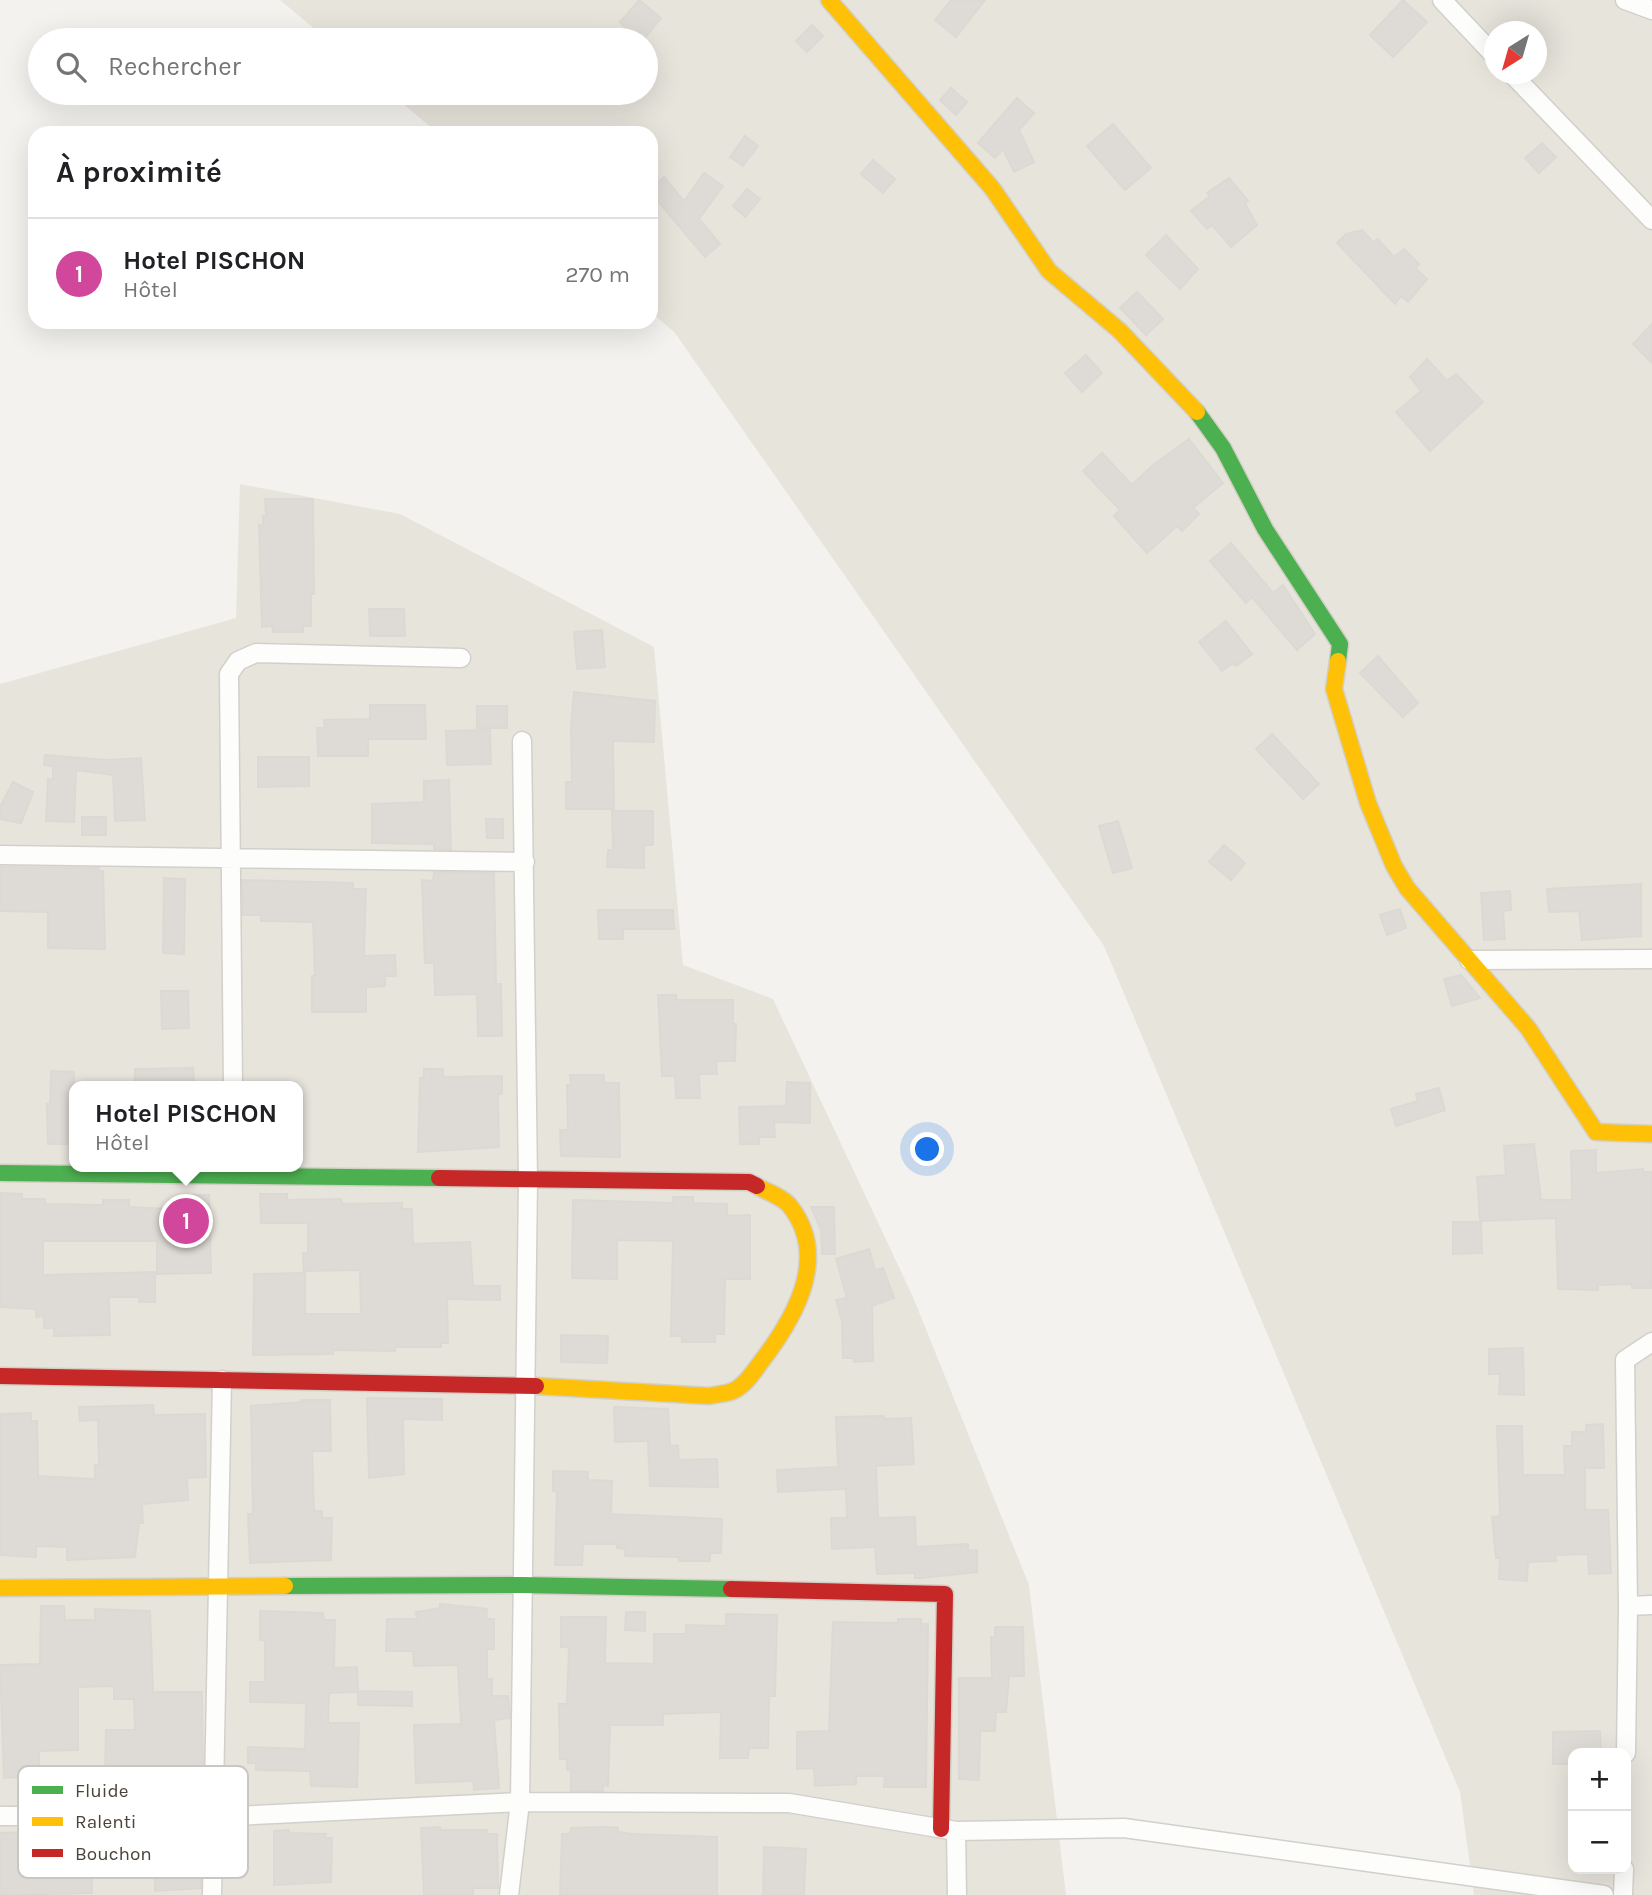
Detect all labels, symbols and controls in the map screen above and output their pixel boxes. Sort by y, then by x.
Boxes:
north arrow [1484,21,1547,84]
search box [28,28,658,105]
icon: search [52,48,90,86]
text: Rechercher [108,51,241,82]
text: À proximité [56,154,222,190]
text: Hotel PISCHON [123,245,305,276]
text: 1 [75,261,83,288]
text: 270 m [565,261,630,288]
text: Hôtel [123,276,178,303]
popup [69,1081,303,1172]
text: Hotel PISCHON [95,1098,277,1129]
text: Hôtel [95,1129,150,1156]
your location [910,1132,944,1166]
pin: 1 [163,1195,209,1247]
map controls [1568,1748,1631,1874]
button: + [1568,1748,1631,1811]
legend [18,1766,248,1878]
text: Fluide [75,1780,128,1802]
text: Ralenti [75,1811,136,1833]
button: − [1568,1811,1631,1874]
text: Bouchon [75,1843,152,1865]

